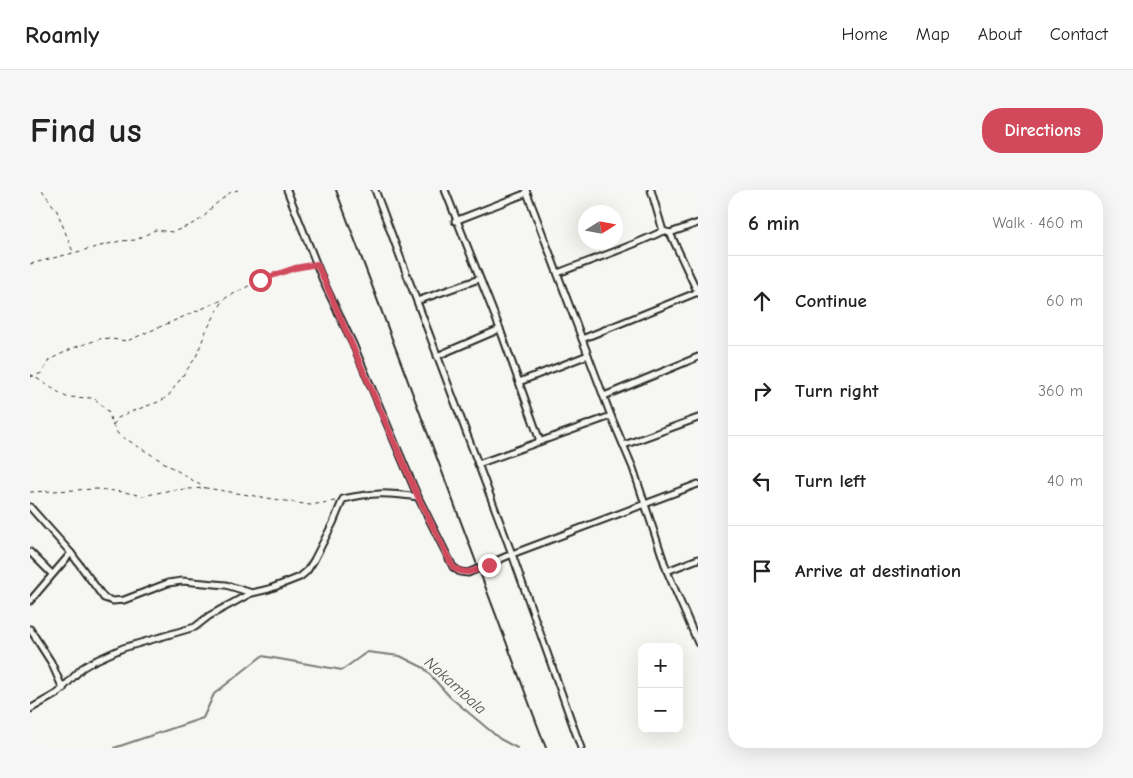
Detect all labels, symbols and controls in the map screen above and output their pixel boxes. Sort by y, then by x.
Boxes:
text: Roamly [25,21,99,49]
text: Home [841,24,888,45]
text: Map [916,24,950,45]
text: About [978,24,1022,45]
text: Contact [1050,24,1108,45]
button: Directions [982,108,1103,153]
text: Find us [30,110,142,151]
north arrow [578,205,623,250]
text: 6 min [748,211,800,235]
text: Walk · 460 m [992,214,1083,232]
route start [249,269,272,292]
icon: ahead [748,287,776,315]
text: Continue [795,290,867,312]
text: 60 m [1046,292,1083,310]
icon: right [748,377,776,405]
text: Turn right [795,380,879,402]
text: 360 m [1038,382,1083,400]
icon: left [748,467,776,495]
text: Turn left [795,470,866,492]
text: 40 m [1047,472,1083,490]
route end [478,554,501,577]
icon: arrive [748,557,776,585]
text: Arrive at destination [795,560,961,582]
map controls [638,643,683,733]
button: + [638,643,683,688]
water label: Nakambala [421,653,490,718]
button: − [638,688,683,733]

